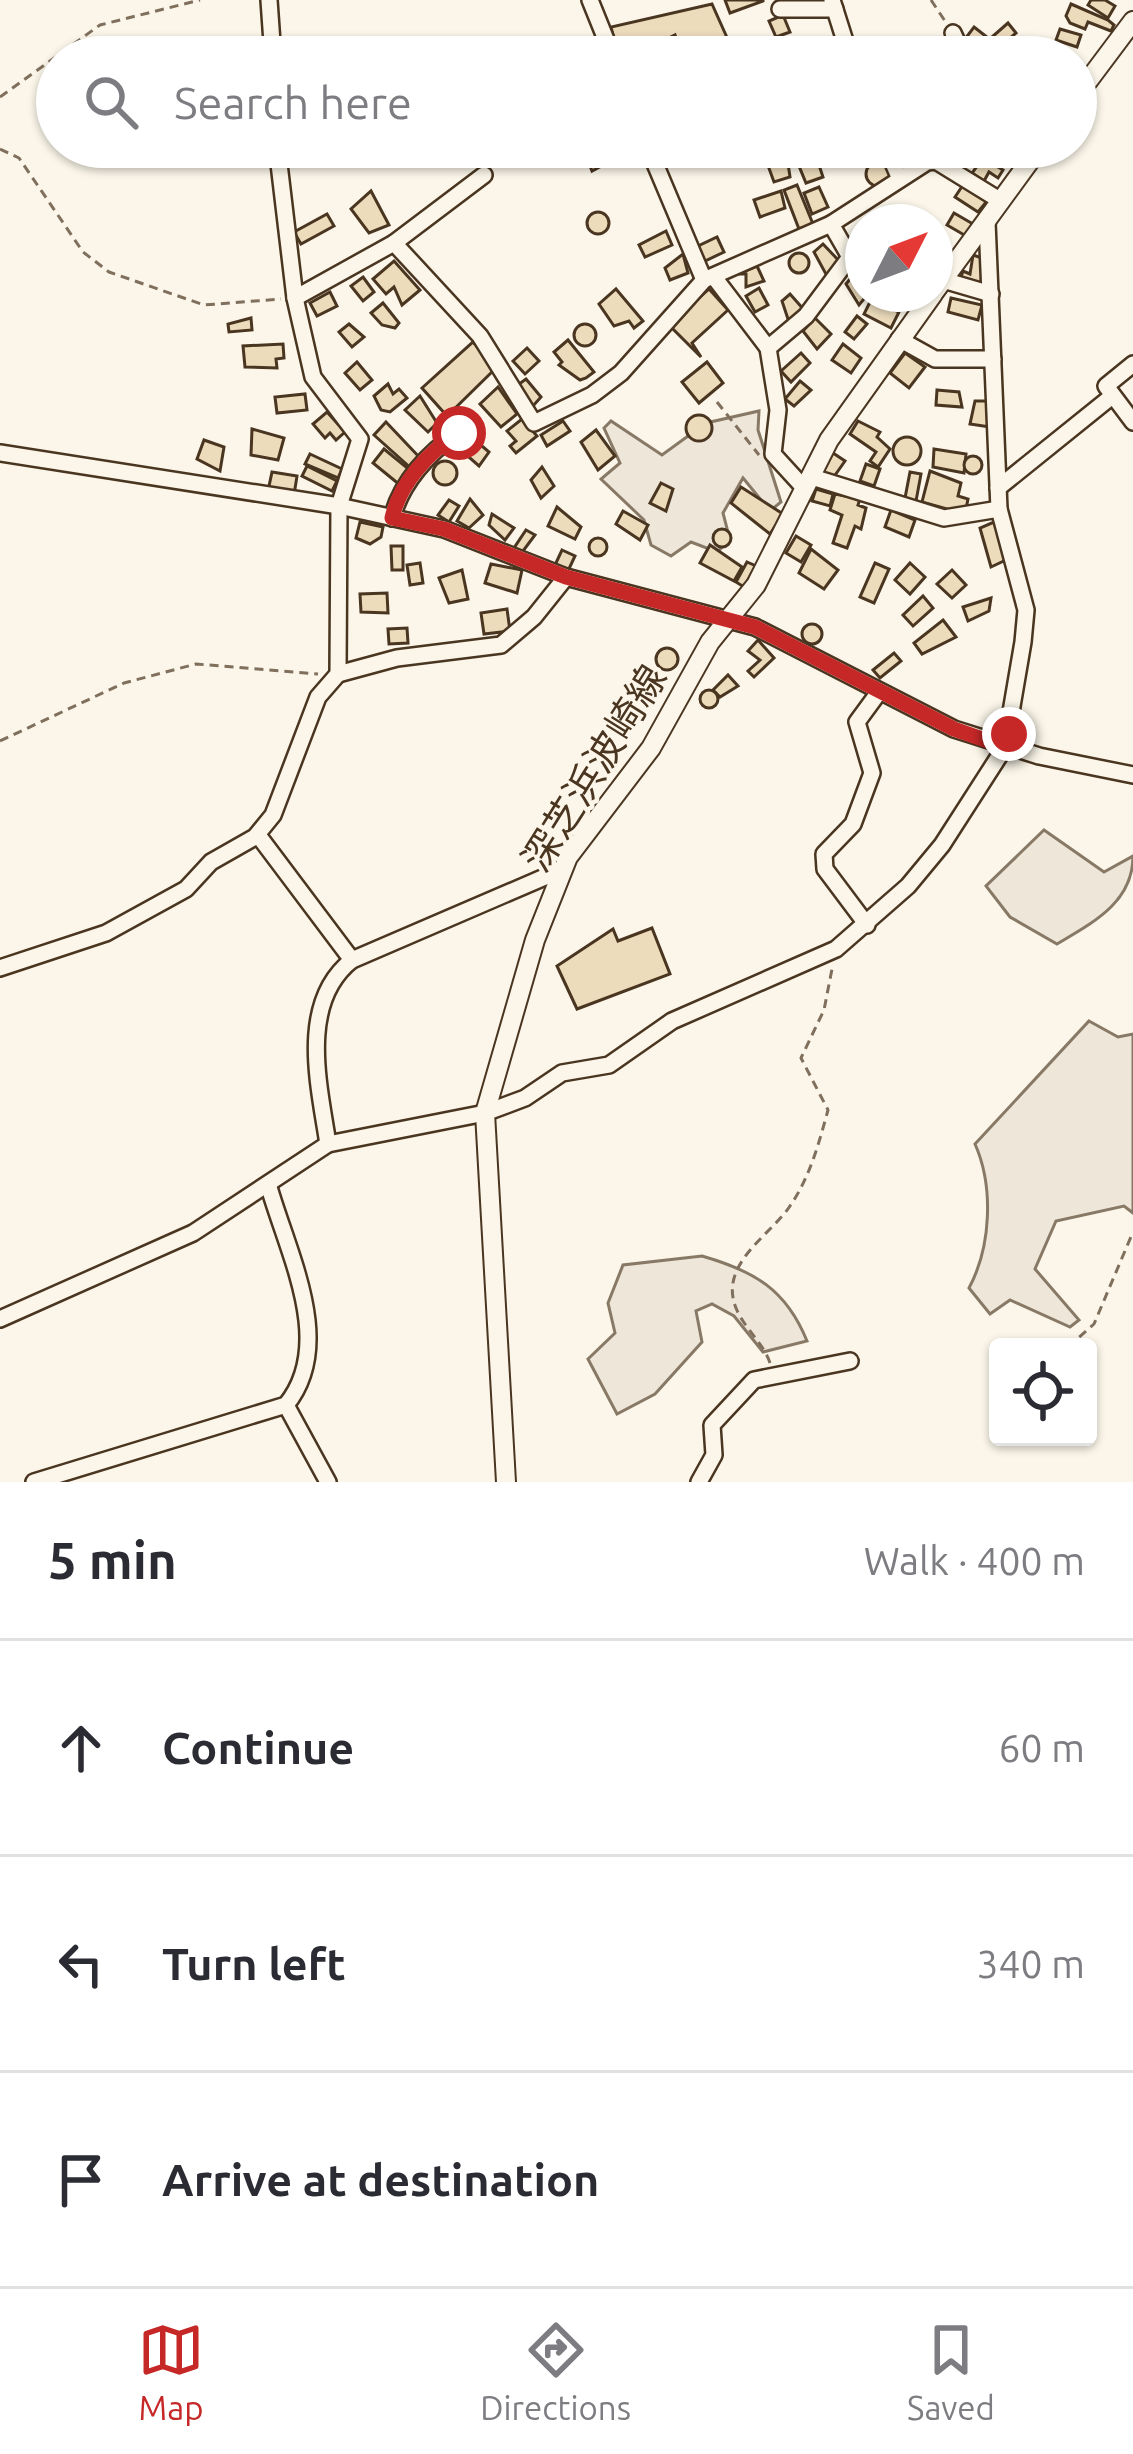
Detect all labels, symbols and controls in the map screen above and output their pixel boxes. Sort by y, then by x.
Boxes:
search box [36,36,1097,168]
icon: search [78,69,144,135]
text: Search here [174,77,412,128]
north arrow [845,204,953,312]
route start [432,406,486,460]
street label: 深芝浜波崎線 [513,657,674,878]
route end [982,707,1036,761]
map controls [989,1338,1097,1446]
button: locate [989,1338,1097,1446]
text: 5 min [48,1531,177,1589]
text: Walk · 400 m [864,1539,1085,1582]
icon: ahead [48,1715,114,1781]
text: Continue [162,1722,354,1773]
text: 60 m [998,1726,1085,1769]
icon: left [48,1931,114,1997]
text: Turn left [162,1938,346,1989]
text: 340 m [976,1942,1085,1985]
icon: arrive [48,2147,114,2213]
text: Arrive at destination [162,2154,599,2205]
tab: Map [138,2317,204,2426]
tab: Directions [480,2317,631,2426]
tab: Saved [907,2317,995,2426]

